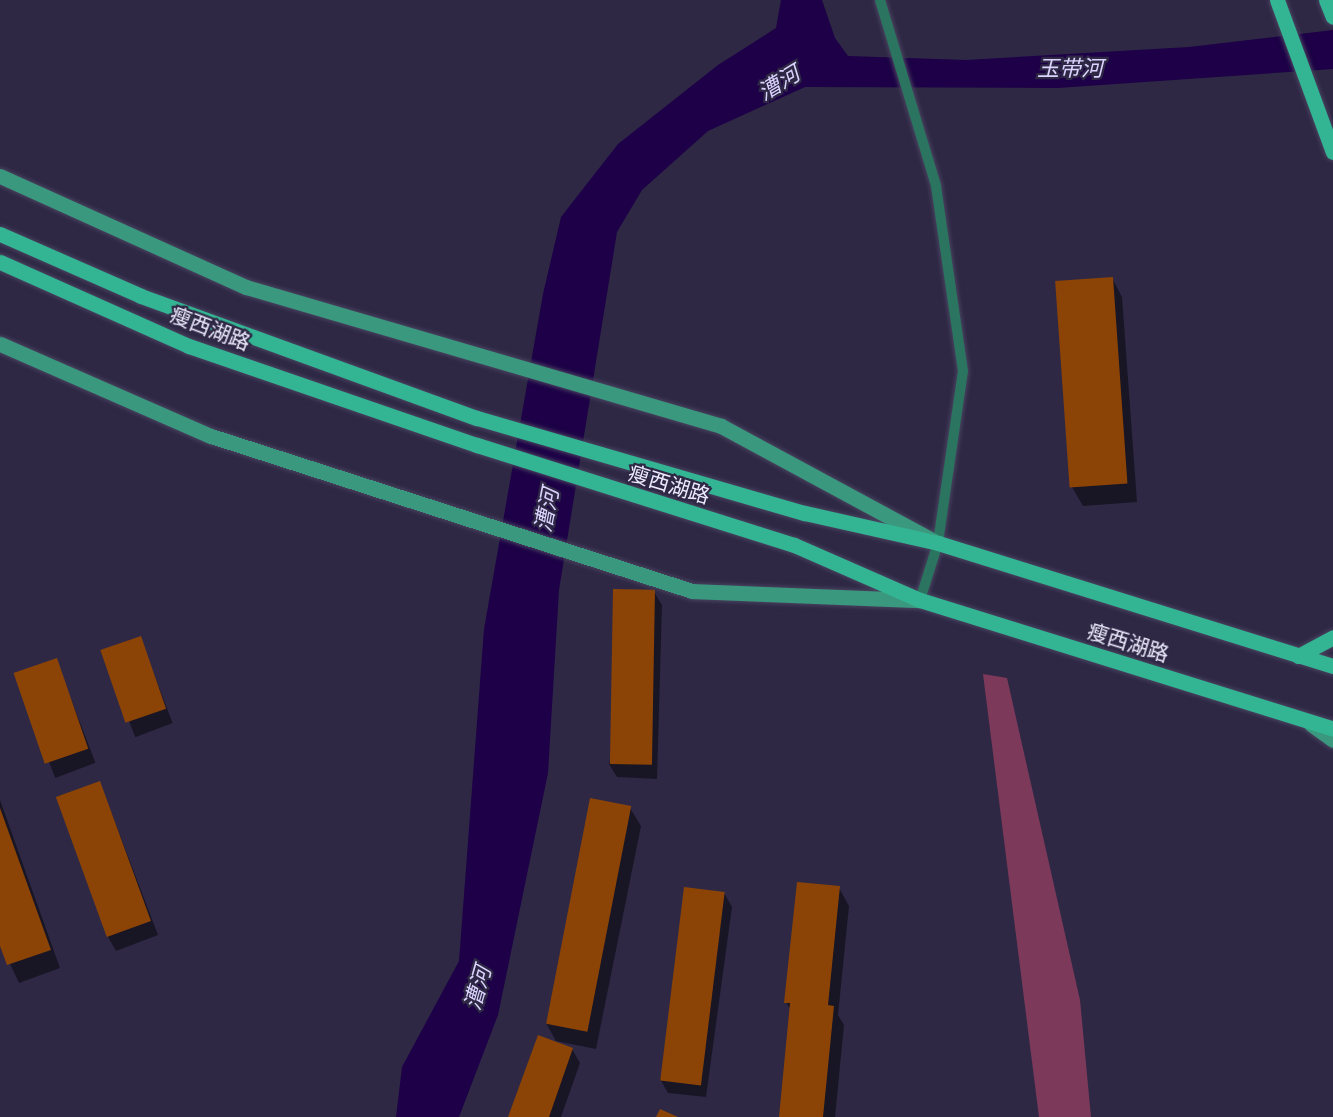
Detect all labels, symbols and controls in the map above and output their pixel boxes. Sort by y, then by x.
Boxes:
water label: 玉带河 [1037,56,1103,82]
water label: 漕河 [753,60,805,106]
street label: 瘦西湖路 [166,302,254,356]
street label: 瘦西湖路 [625,461,713,509]
water label: 漕河 [530,486,564,534]
street label: 瘦西湖路 [1084,619,1172,667]
water label: 漕河 [459,963,497,1013]

